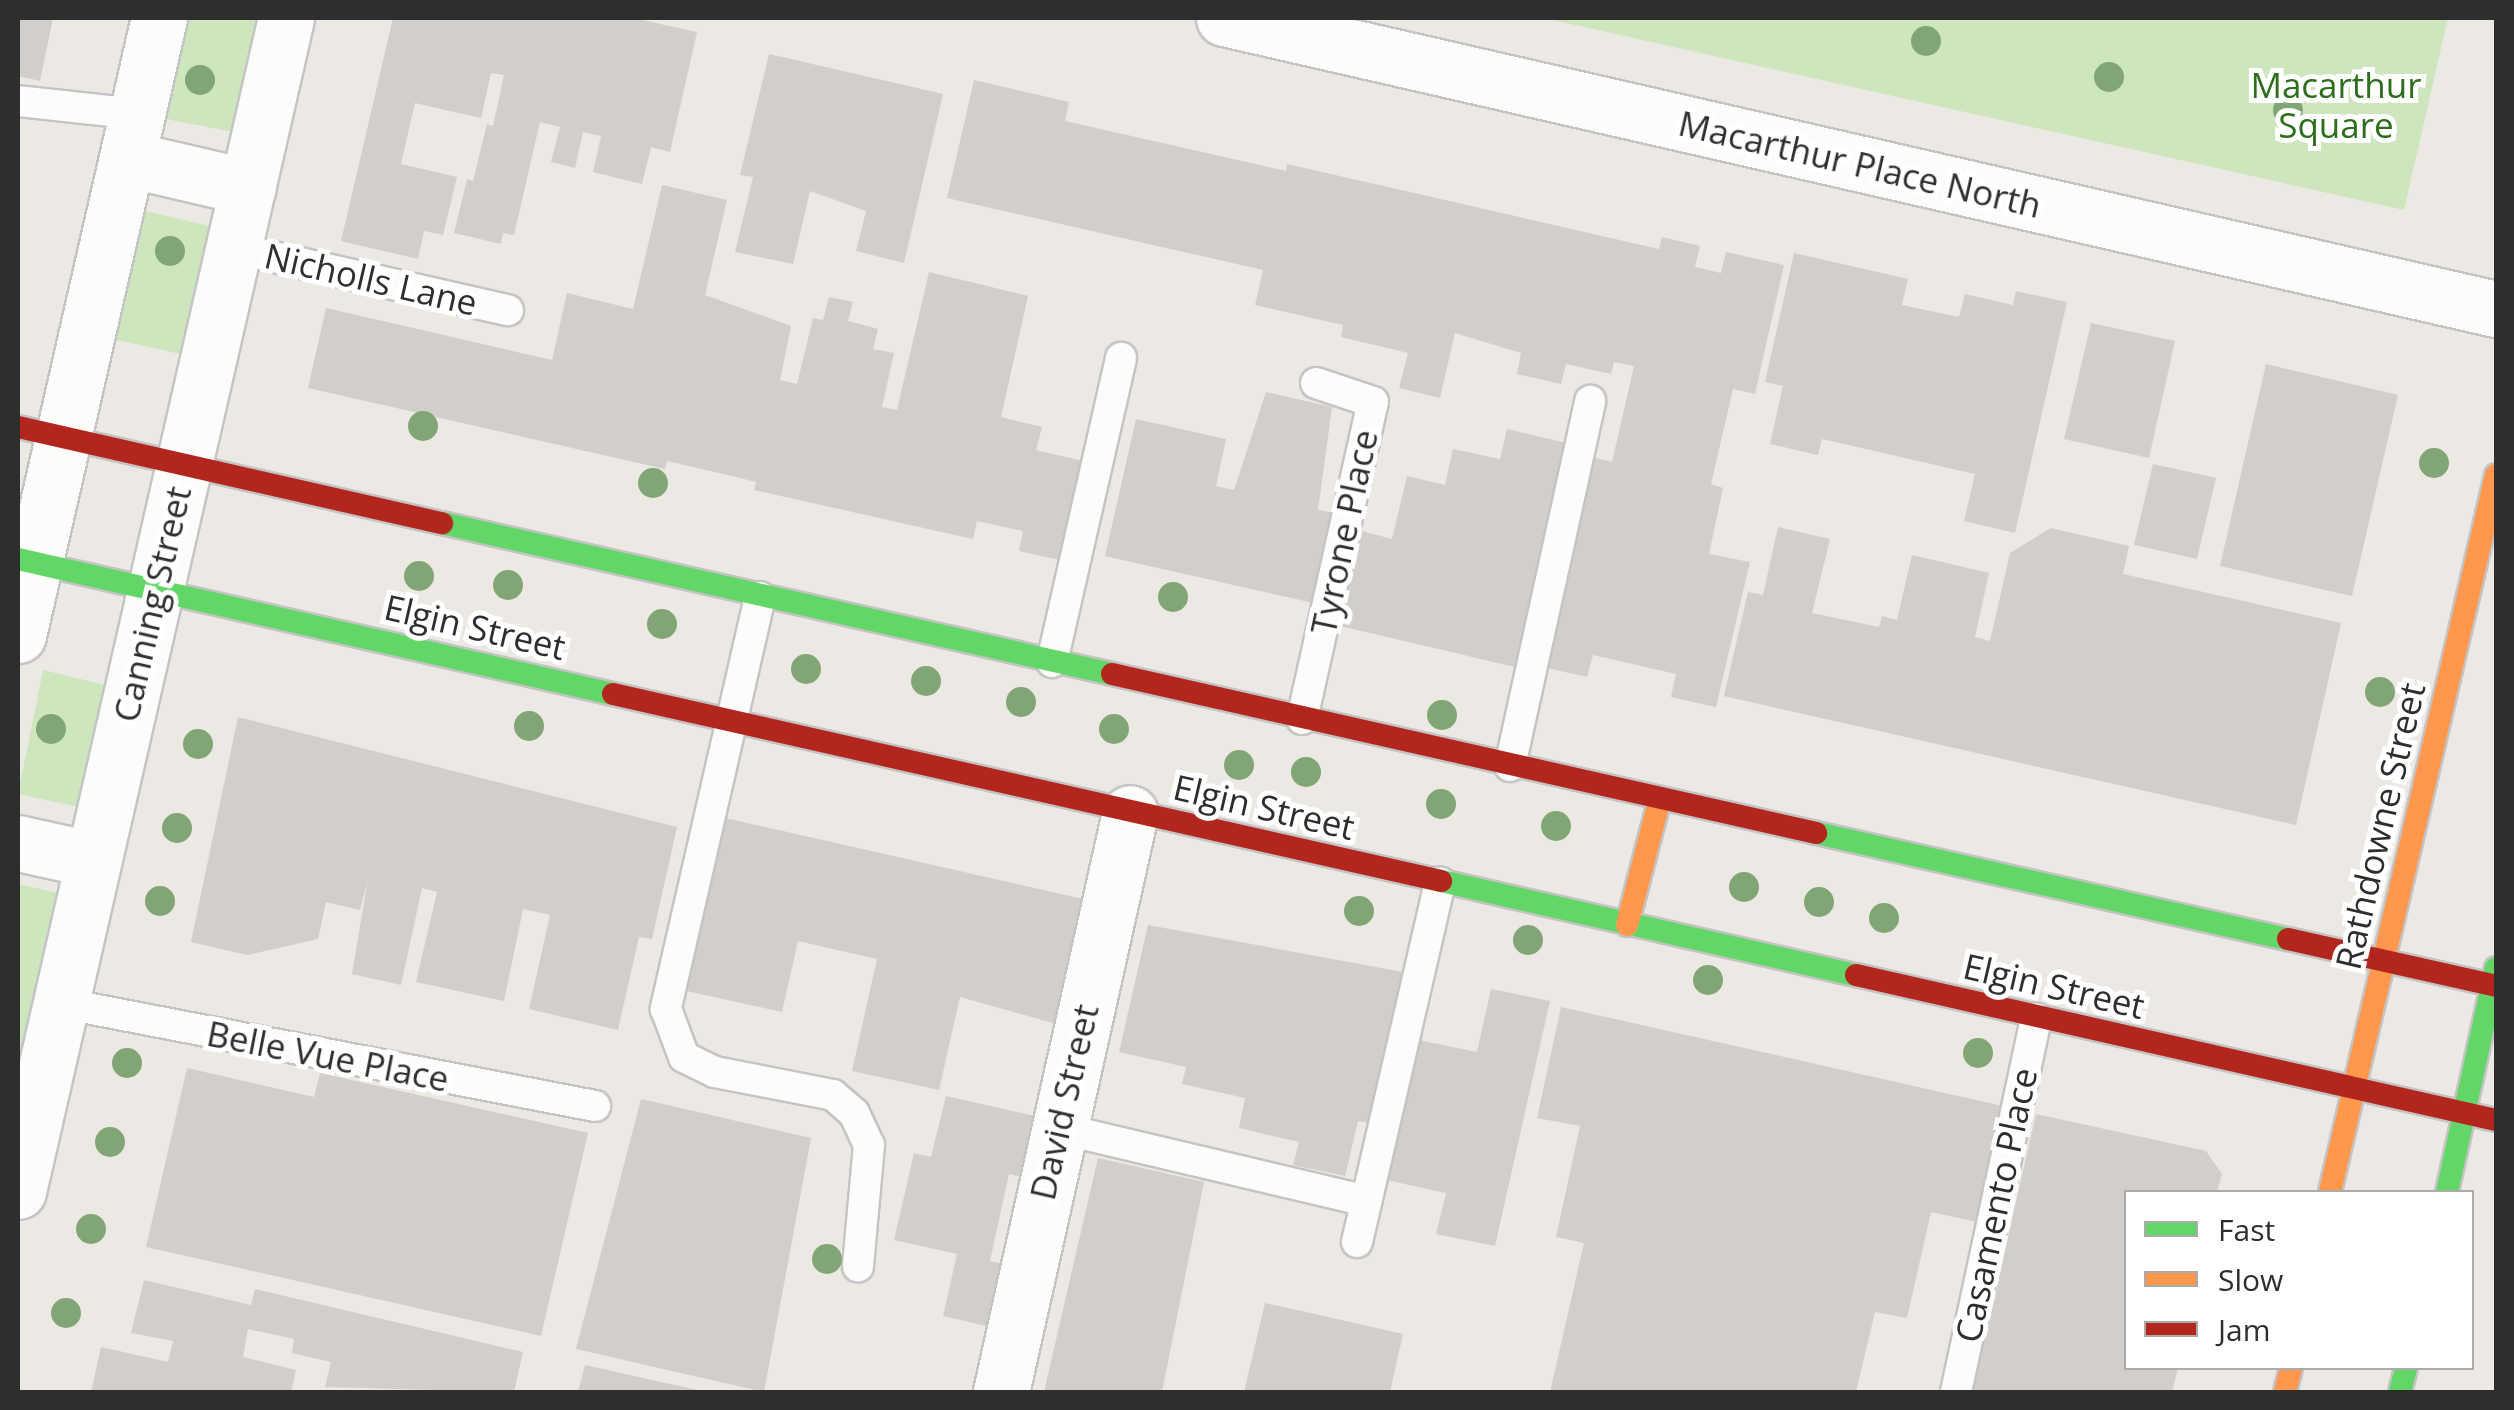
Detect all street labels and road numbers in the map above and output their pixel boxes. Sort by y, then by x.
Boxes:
street label: Macarthur Place North [1675,102,2045,226]
street label: Nicholls Lane [261,234,481,324]
street label: Tyrone Place [1302,426,1386,638]
street label: Canning Street [104,482,200,726]
street label: Elgin Street [380,586,570,668]
street label: Rathdowne Street [2327,679,2433,973]
street label: Elgin Street [1169,766,1359,848]
street label: Elgin Street [1959,945,2149,1027]
street label: David Street [1021,1000,1107,1204]
street label: Belle Vue Place [203,1012,453,1100]
street label: Casamento Place [1946,1064,2046,1346]

